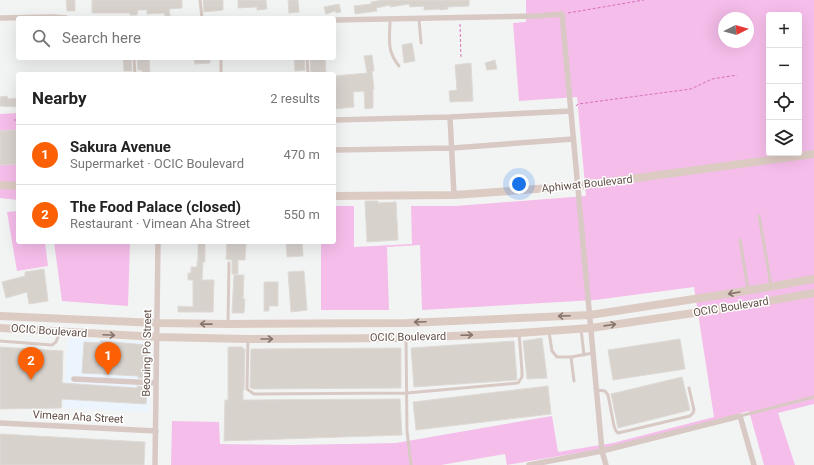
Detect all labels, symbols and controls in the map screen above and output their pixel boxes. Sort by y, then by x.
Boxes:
north arrow [718,12,754,48]
map controls [766,12,802,156]
button: + [766,12,802,48]
search box [16,16,336,60]
icon: search [30,27,52,49]
text: Search here [62,29,141,47]
button: − [766,48,802,84]
button: locate [766,84,802,120]
text: Nearby [32,88,87,108]
text: 2 results [270,91,320,106]
button: layers [766,120,802,156]
text: Sakura Avenue [70,138,171,156]
text: 1 [41,147,49,162]
text: 470 m [283,147,320,162]
text: Supermarket · OCIC Boulevard [70,156,244,171]
street label: Aphiwat Boulevard [541,173,633,195]
your location [509,174,529,194]
text: The Food Palace (closed) [70,198,241,216]
text: 2 [41,207,49,222]
text: 550 m [283,207,320,222]
text: Restaurant · Vimean Aha Street [70,216,250,231]
one-way arrow [728,289,741,297]
street label: OCIC Boulevard [692,295,770,319]
street label: Beouing Po Street [140,309,154,397]
one-way arrow [558,312,571,320]
one-way arrow [414,318,427,326]
one-way arrow [200,320,213,328]
one-way arrow [603,321,616,329]
street label: OCIC Boulevard [10,322,88,340]
street label: OCIC Boulevard [370,330,446,344]
one-way arrow [102,331,115,338]
one-way arrow [460,332,473,339]
one-way arrow [260,335,273,343]
pin: 1 [95,342,121,375]
pin: 2 [18,347,44,380]
street label: Vimean Aha Street [32,408,124,426]

